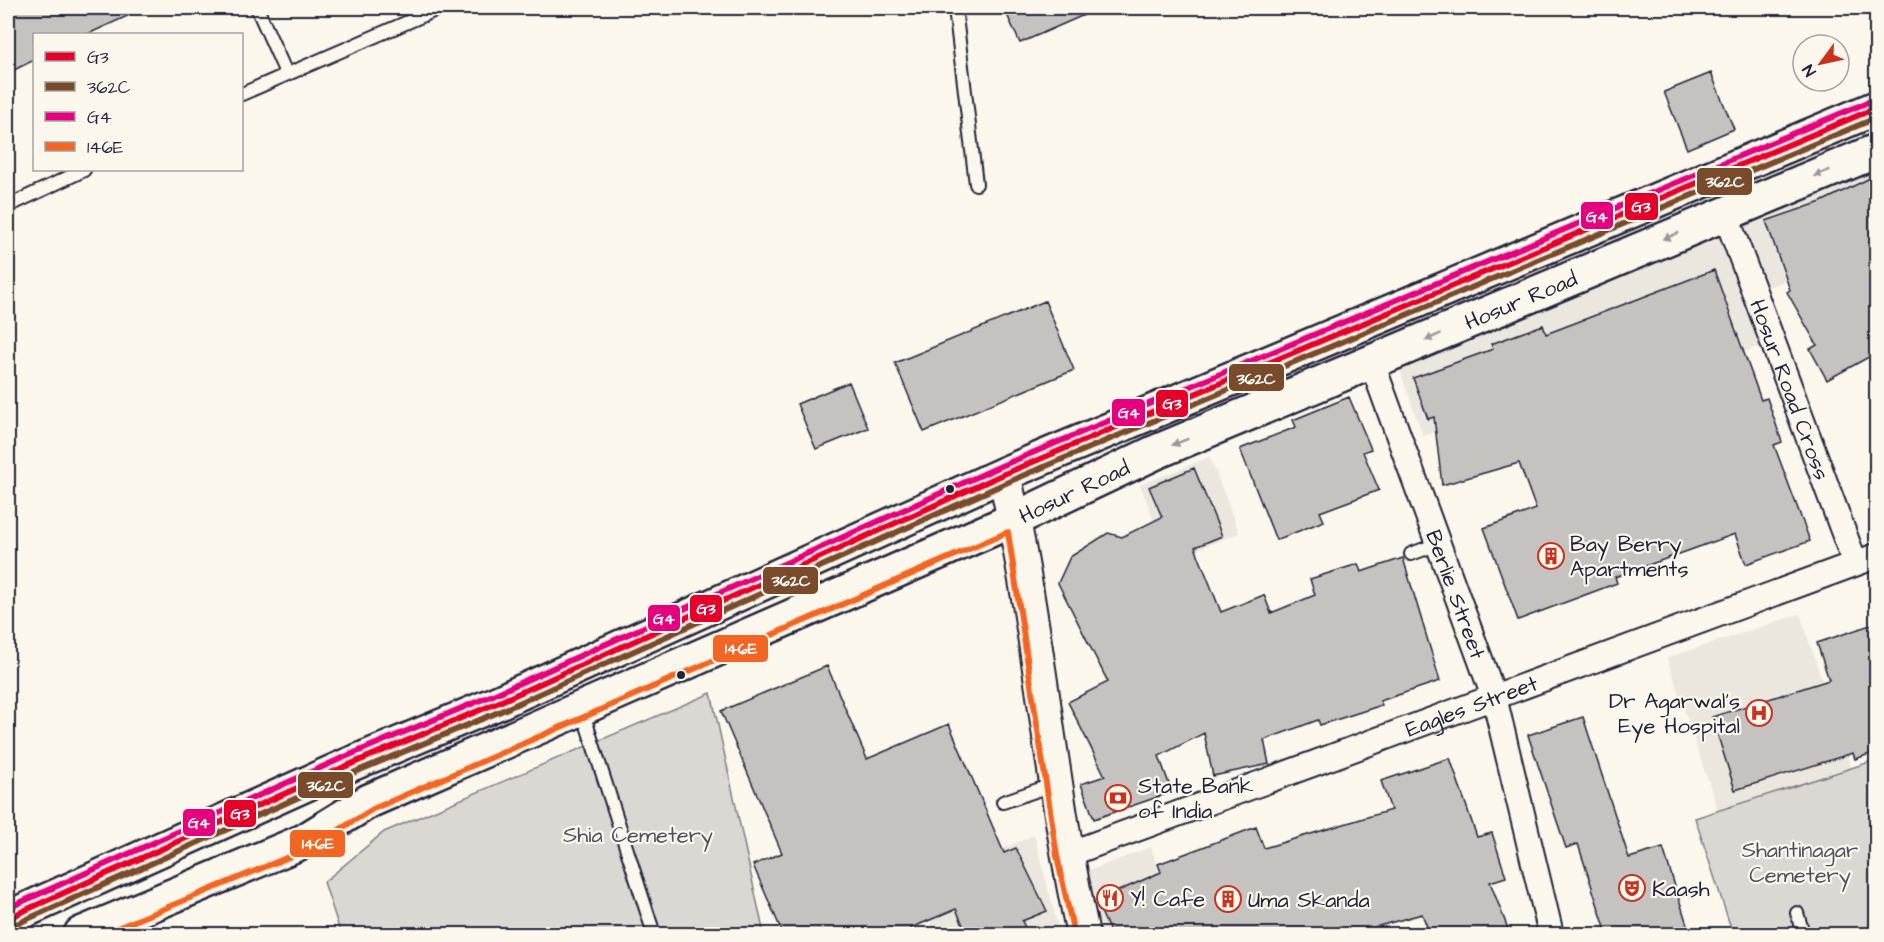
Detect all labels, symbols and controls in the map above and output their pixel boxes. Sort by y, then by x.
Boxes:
legend [33,33,243,171]
north arrow [1791,33,1851,93]
text: G3 [87,45,109,70]
text: N [1797,60,1821,81]
text: 362C [87,75,131,100]
text: G4 [87,105,112,130]
text: 146E [87,135,124,160]
line badge: 362C [1696,167,1753,196]
one-way arrow [1813,168,1831,178]
text: 362C [1705,171,1745,193]
line badge: G3 [1624,192,1659,221]
text: G3 [1631,196,1651,218]
line badge: G4 [1580,201,1614,230]
text: G4 [1586,206,1608,228]
one-way arrow [1661,231,1679,241]
street label: Hosur Road [1460,264,1582,338]
street label: Hosur Road Cross [1741,295,1837,484]
one-way arrow [1425,332,1442,341]
line badge: 362C [1228,363,1285,392]
text: 362C [1236,368,1276,390]
line badge: G3 [1155,389,1189,418]
text: G3 [1162,393,1182,415]
line badge: G4 [1111,398,1146,427]
text: G4 [1118,402,1140,424]
one-way arrow [1170,437,1188,447]
street label: Hosur Road [1014,453,1135,532]
unlabelled marker [944,483,956,495]
street label: Berlie Street [1417,526,1493,663]
place label: Bay Berry Apartments [1570,529,1689,585]
building icon: Bay Berry Apartments [1536,541,1566,571]
line badge: 362C [762,566,819,595]
text: 362C [771,570,811,592]
line badge: G3 [689,594,723,623]
text: G3 [696,598,716,620]
line badge: G4 [647,604,681,632]
text: G4 [653,608,675,630]
line badge: 146E [712,634,769,663]
text: 146E [725,638,758,660]
street label: Eagles Street [1401,668,1542,745]
unlabelled marker [675,669,687,681]
place label: Dr Agarwal's Eye Hospital [1609,686,1740,743]
hospital icon: Dr Agarwal's Eye Hospital [1744,698,1774,728]
line badge: 362C [297,771,354,799]
place label: State Bank of India [1138,771,1254,827]
text: 362C [306,775,346,797]
bank icon: State Bank of India [1103,783,1133,813]
line badge: G3 [223,799,257,828]
text: G3 [230,803,250,825]
line badge: G4 [182,808,216,837]
text: G4 [188,812,210,834]
park label: Shia Cemetery [563,820,713,852]
line badge: 146E [289,829,346,858]
text: 146E [302,833,335,855]
park label: Shantinagar Cemetery [1742,835,1858,892]
theatre icon: Kaash [1617,873,1647,903]
place label: Kaash [1652,874,1710,905]
restaurant icon: Y! Cafe [1095,883,1125,913]
place label: Y! Cafe [1130,884,1205,915]
building icon: Uma Skanda [1213,884,1243,914]
place label: Uma Skanda [1248,885,1370,916]

